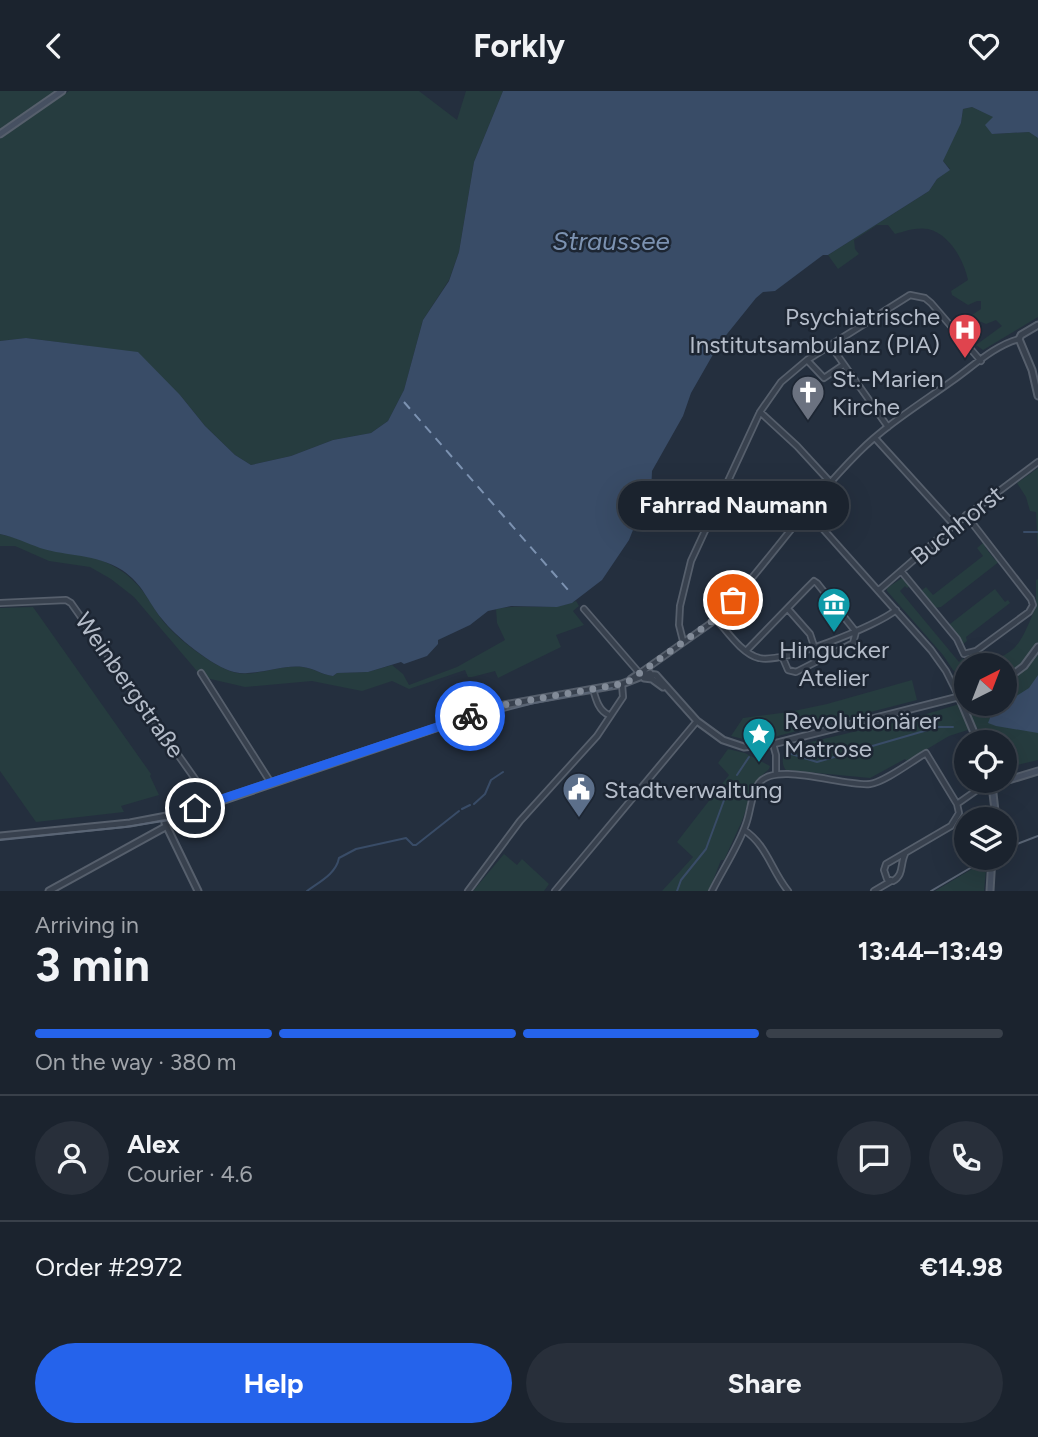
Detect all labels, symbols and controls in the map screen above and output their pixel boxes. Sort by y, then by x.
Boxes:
icon: back [35,27,73,65]
text: Forkly [473,27,565,65]
icon: heart [965,27,1003,65]
water label: Straussee [552,225,670,257]
place label: Psychiatrische Institutsambulanz (PIA) [689,302,940,359]
hospital icon: Psychiatrische Institutsambulanz (PIA) [946,311,984,360]
place label: St.-Marien Kirche [832,364,944,421]
church icon: St.-Marien Kirche [789,373,827,422]
street label: Buchhorst [905,479,1009,571]
callout: Fahrrad Naumann [618,481,848,530]
text: Fahrrad Naumann [639,491,828,519]
pin [703,570,763,630]
icon: bag [714,581,752,619]
museum icon: Hingucker Atelier [815,585,853,634]
street label: Weinbergstraße [69,607,191,763]
place label: Hingucker Atelier [779,635,889,692]
north arrow [954,653,1017,716]
map controls [954,653,1017,870]
courier [435,681,505,751]
icon: bike [451,697,489,735]
place label: Revolutionärer Matrose [784,706,940,763]
place icon: Revolutionärer Matrose [740,715,778,764]
button: locate [954,730,1017,793]
public building icon: Stadtverwaltung [560,770,598,819]
place label: Stadtverwaltung [604,775,783,804]
pin [165,778,225,838]
icon: home [176,789,214,827]
button: layers [954,807,1017,870]
text: Arriving in [35,911,139,939]
text: 13:44–13:49 [858,935,1003,967]
text: 3 min [35,937,150,993]
text: On the way · 380 m [35,1048,236,1076]
button: person [35,1121,109,1195]
button: chat [837,1121,911,1195]
button: phone [929,1121,1003,1195]
text: Alex [127,1128,180,1160]
text: Courier · 4.6 [127,1160,253,1188]
text: Order #2972 [35,1251,183,1283]
text: €14.98 [920,1251,1003,1283]
button: Help [35,1343,512,1423]
button: Share [526,1343,1003,1423]

